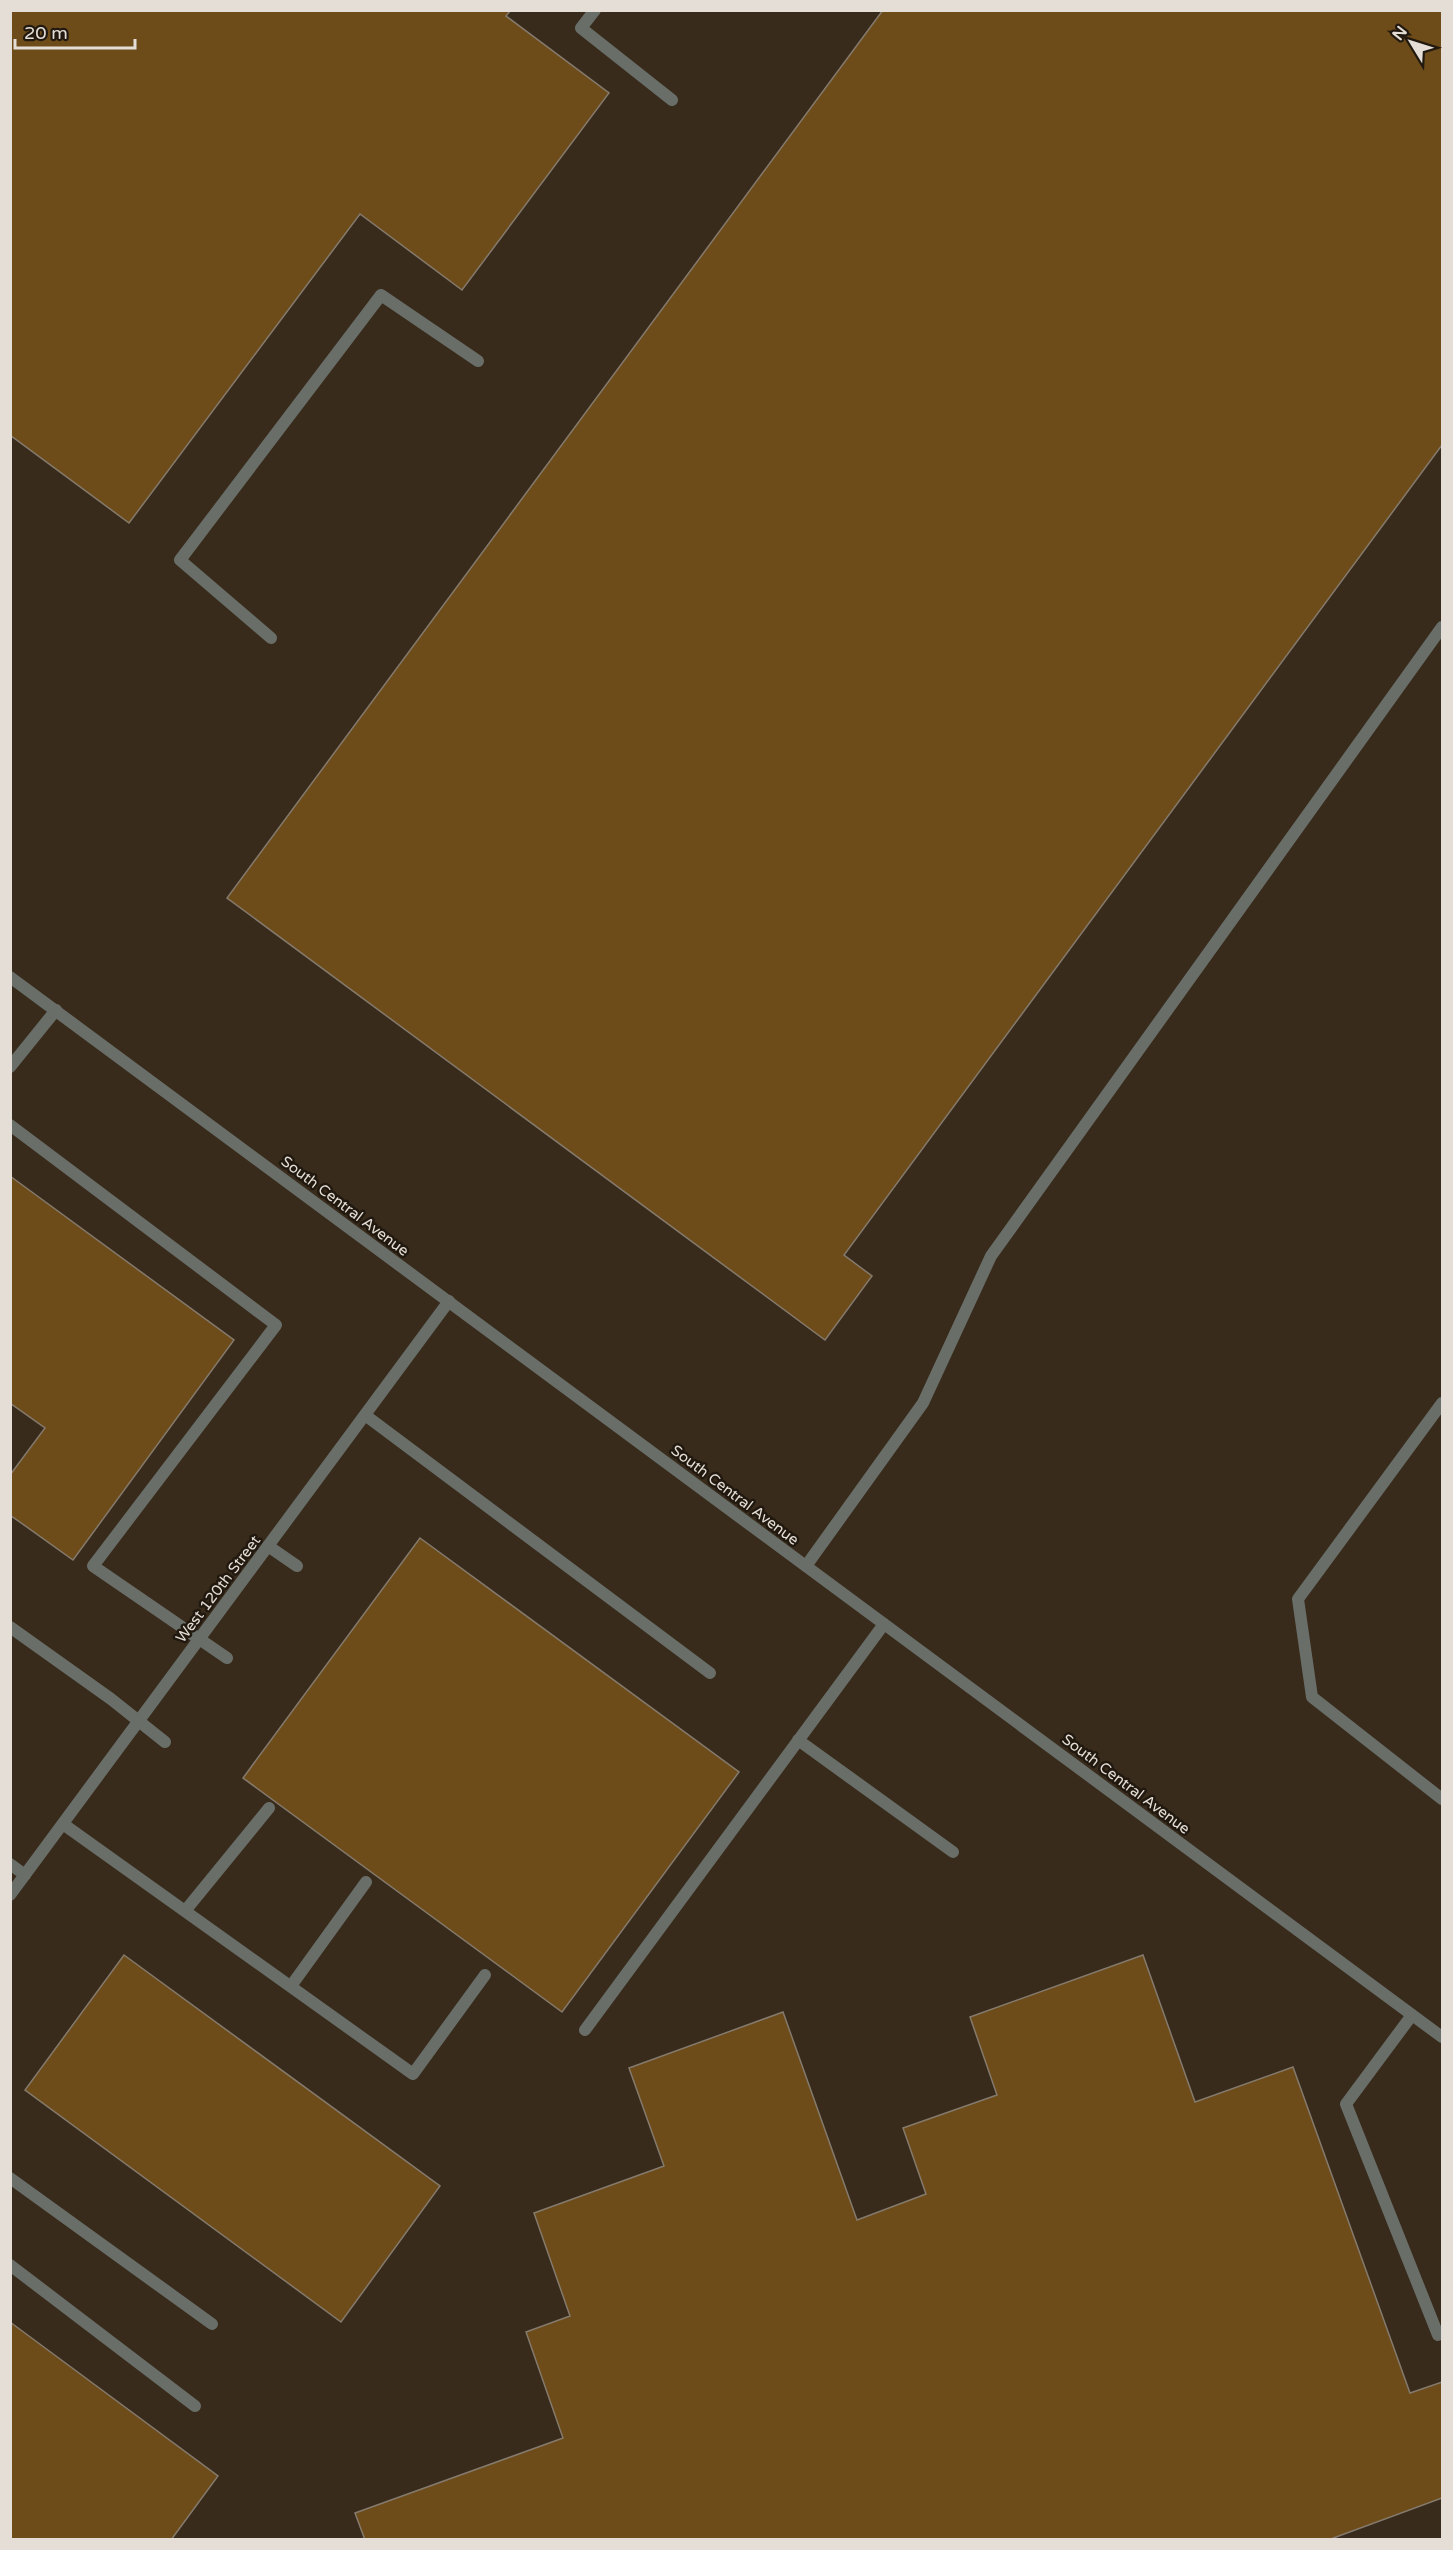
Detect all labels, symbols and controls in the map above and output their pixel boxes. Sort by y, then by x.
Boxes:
scale bar [15,12,135,50]
north arrow [1381,12,1441,72]
text: 20 m [24,22,68,44]
text: N [1388,22,1412,45]
street label: South Central Avenue [278,1152,412,1260]
street label: South Central Avenue [668,1441,802,1549]
street label: West 120th Street [172,1532,264,1646]
street label: South Central Avenue [1059,1730,1193,1838]

